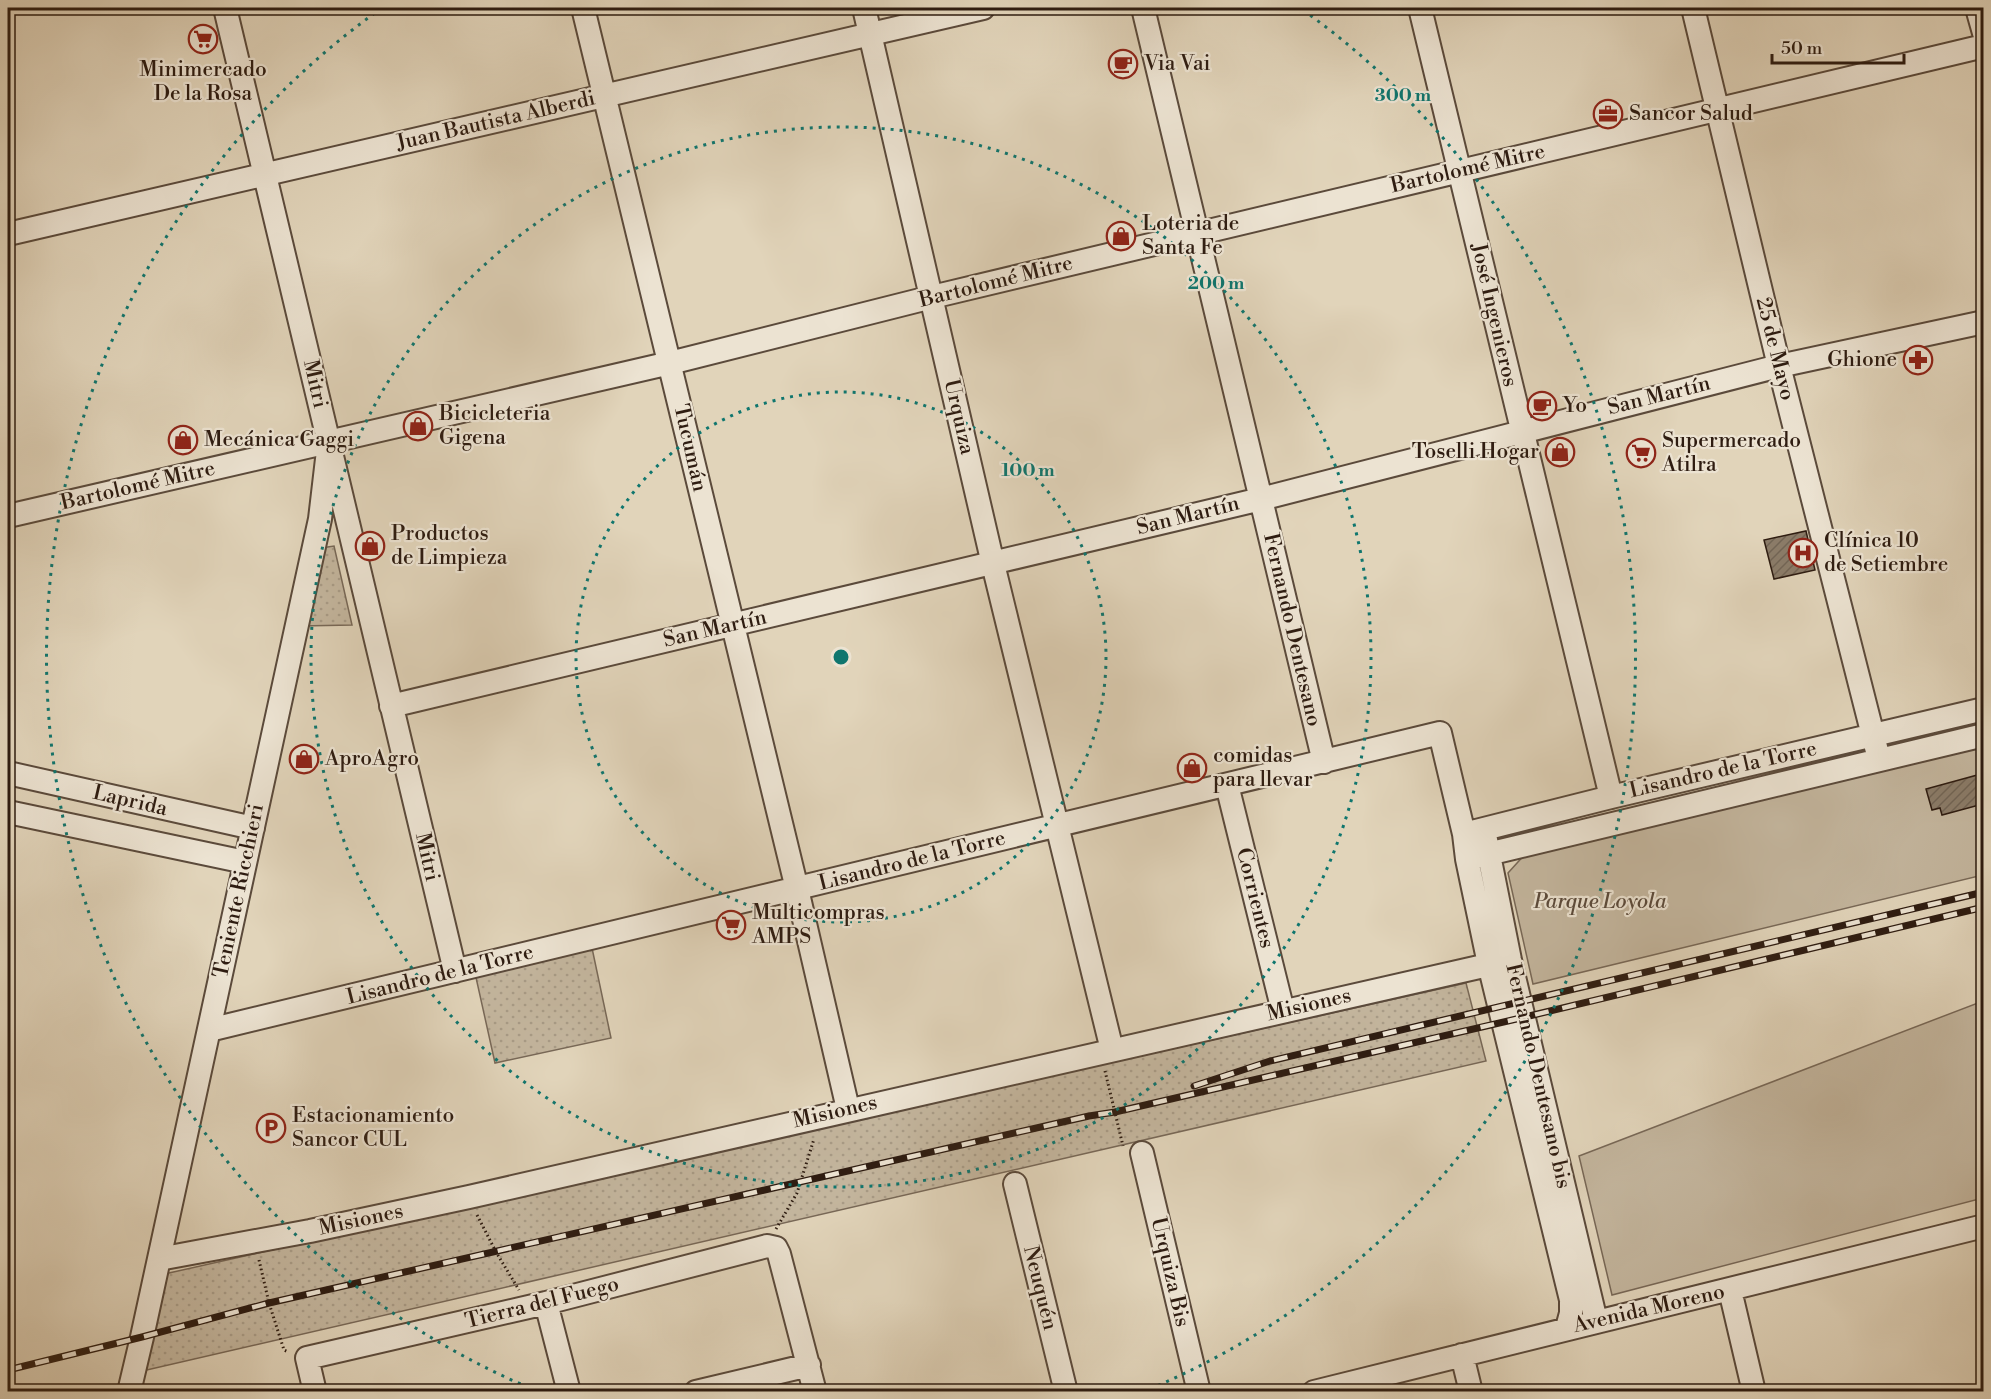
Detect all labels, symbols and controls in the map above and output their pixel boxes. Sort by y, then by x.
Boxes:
supermarket icon: Minimercado De la Rosa [187,23,219,55]
scale bar [1772,27,1904,65]
text: 50 m [1781,37,1823,60]
cafe icon: Via Vai [1107,48,1139,80]
place label: Via Vai [1143,51,1211,77]
place label: Minimercado De la Rosa [139,57,267,107]
text: 300 m [1375,84,1432,107]
street label: Juan Bautista Alberdi [393,85,598,157]
office icon: Sancor Salud [1592,98,1624,130]
place label: Sancor Salud [1629,101,1753,127]
street label: Bartolomé Mitre [1387,139,1548,200]
place label: Loteria de Santa Fe [1142,211,1239,261]
shop icon: Loteria de Santa Fe [1105,220,1137,252]
street label: José Ingenieros [1465,240,1523,389]
street label: Bartolomé Mitre [915,250,1076,314]
text: 200 m [1188,272,1245,295]
street label: 25 de Mayo [1750,295,1800,403]
pharmacy icon: Ghione [1902,344,1934,376]
place label: Ghione [1827,347,1897,373]
street label: Mitri [297,357,333,411]
street label: San Martín [1605,371,1714,421]
street label: Urquiza [938,377,980,458]
cafe icon: Yo [1526,390,1558,422]
place label: Yo [1562,393,1587,419]
place label: Bicicleteria Gigena [438,401,551,451]
street label: Tucumán [667,402,713,495]
shop icon: Bicicleteria Gigena [402,410,434,442]
shop icon: Mecánica Gaggi [167,424,199,456]
place label: Mecánica Gaggi [204,427,354,453]
place label: Supermercado Atilra [1661,428,1801,478]
shop icon: Toselli Hogar [1544,436,1576,468]
supermarket icon: Supermercado Atilra [1625,437,1657,469]
place label: Toselli Hogar [1412,439,1539,465]
street label: Bartolomé Mitre [57,456,218,517]
text: 100 m [1001,459,1055,482]
street label: San Martín [1134,491,1243,541]
place label: Productos de Limpieza [391,521,508,571]
place label: Clínica 10 de Setiembre [1824,528,1948,578]
shop icon: Productos de Limpieza [354,530,386,562]
street label: Fernando Dentesano [1257,531,1327,729]
hospital icon: Clínica 10 de Setiembre [1787,537,1819,569]
street label: San Martín [661,604,770,654]
centre of rings [831,647,851,667]
street label: Lisandro de la Torre [1627,736,1819,804]
shop icon: AproAgro [288,743,320,775]
place label: comidas para llevar [1213,743,1313,793]
place label: AproAgro [324,746,419,772]
shop icon: comidas para llevar [1176,752,1208,784]
street label: Laprida [90,780,170,822]
street label: Teniente Ricchieri [208,802,270,980]
street label: Lisandro de la Torre [816,825,1008,897]
street label: Mitri [409,830,445,884]
street label: Corrientes [1230,845,1280,951]
park label: Parque Loyola [1533,889,1667,915]
place label: Multicompras AMPS [751,900,885,950]
supermarket icon: Multicompras AMPS [715,909,747,941]
street label: Lisandro de la Torre [344,939,536,1011]
street label: Fernando Dentesano bis [1499,961,1577,1191]
street label: Misiones [1264,983,1354,1027]
street label: Misiones [790,1090,880,1134]
place label: Estacionamiento Sancor CUL [292,1103,454,1153]
parking icon: Estacionamiento Sancor CUL [255,1112,287,1144]
street label: Misiones [316,1198,406,1242]
street label: Urquiza Bis [1145,1215,1195,1329]
street label: Neuquén [1017,1243,1063,1333]
street label: Tierra del Fuego [462,1271,622,1335]
street label: Avenida Moreno [1570,1279,1727,1339]

